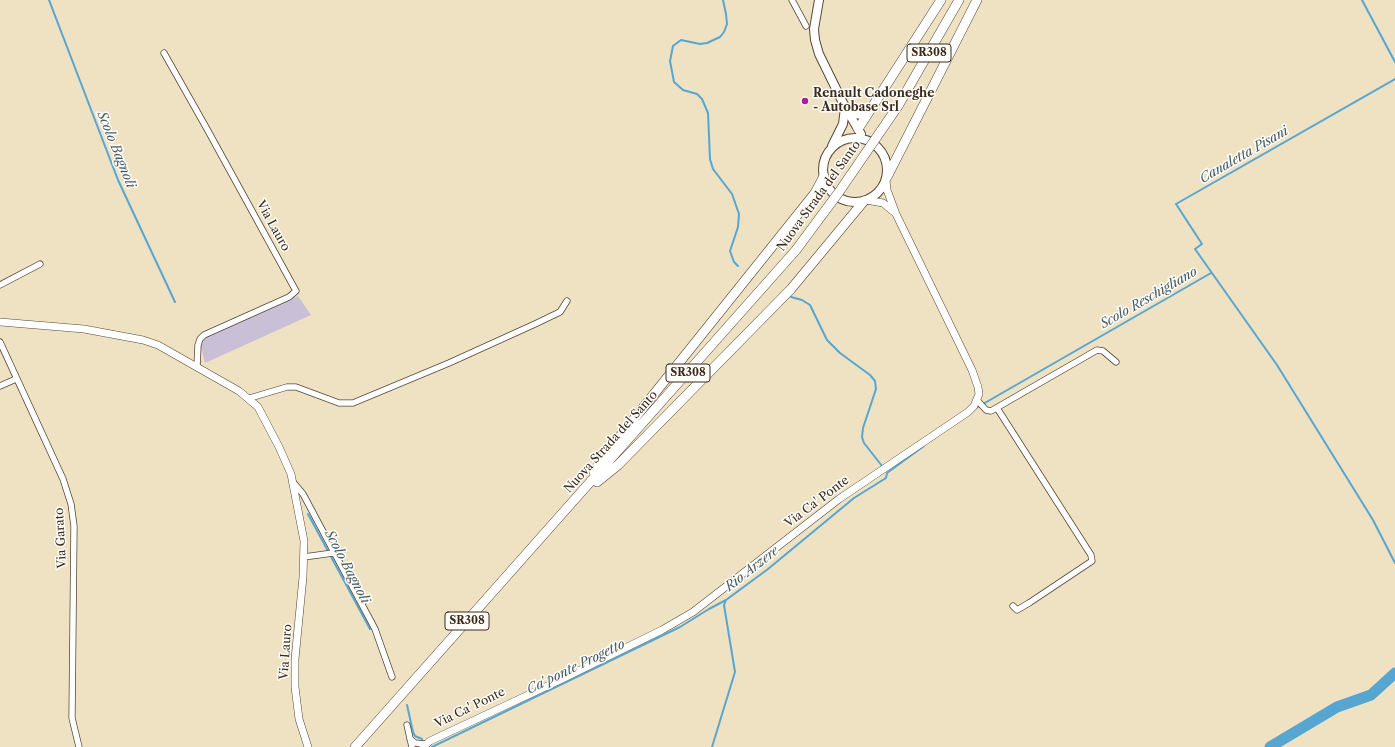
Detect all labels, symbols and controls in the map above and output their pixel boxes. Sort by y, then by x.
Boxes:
road number: SR308 [907,44,951,62]
place label: Renault Cadoneghe - Autobase Srl [813,87,934,115]
marker: Renault Cadoneghe - Autobase Srl [800,96,810,106]
water label: Scolo Bagnoli [94,109,138,191]
water label: Canaletta Pisani [1197,123,1291,187]
street label: Nuova Strada del Santo [774,138,864,254]
street label: Via Lauro [253,198,293,254]
water label: Scolo Reschigliano [1098,264,1200,332]
road number: SR308 [666,364,710,382]
street label: Nuova Strada del Santo [561,388,661,496]
street label: Via Ca' Ponte [782,473,852,531]
street label: Via Garato [52,507,70,569]
water label: Scolo Bagnoli [321,528,373,606]
water label: Rio Arzere [722,543,782,595]
road number: SR308 [445,612,489,630]
street label: Via Lauro [277,624,295,680]
water label: Ca' ponte Progetto [524,636,628,698]
street label: Via Ca' Ponte [432,685,508,731]

